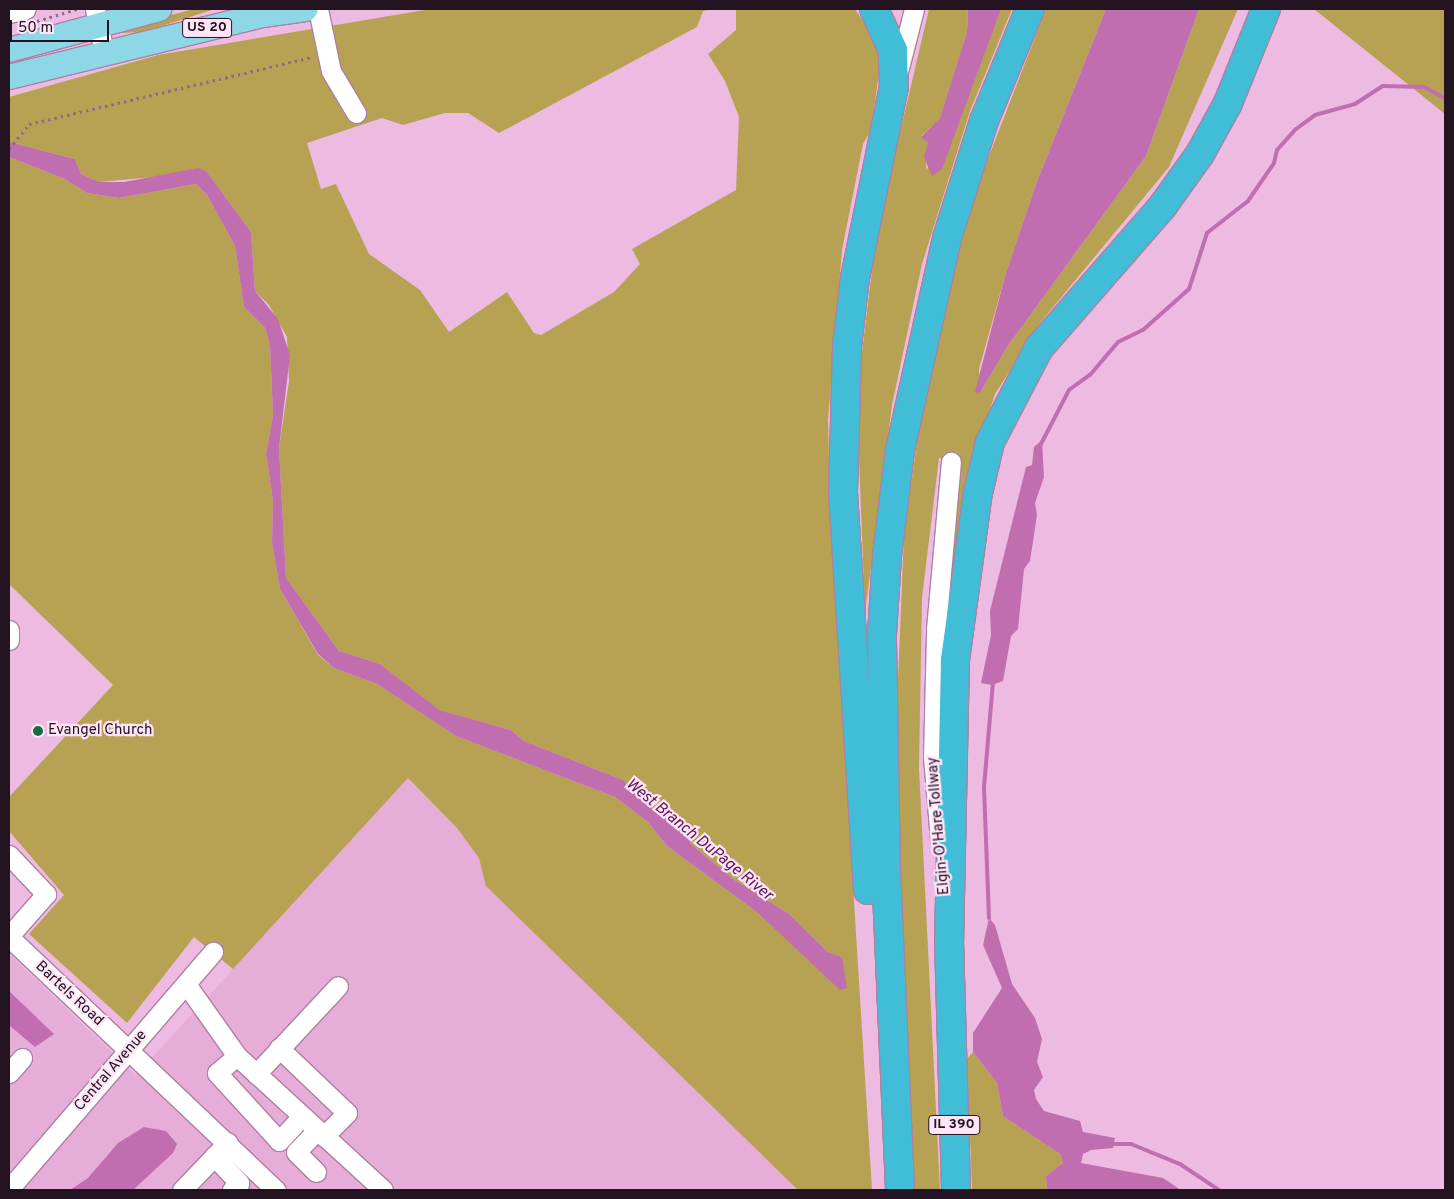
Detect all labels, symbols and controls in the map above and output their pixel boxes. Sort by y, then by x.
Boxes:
scale bar [12,10,111,42]
road number: US 20 [182,16,232,40]
text: 50 m [18,19,53,38]
place label: Evangel Church [48,722,152,740]
marker: Evangel Church [32,725,44,737]
street label: Elgin-O'Hare Tollway [924,756,954,896]
water label: West Branch DuPage River [622,775,776,905]
street label: Bartels Road [31,958,107,1030]
street label: Central Avenue [71,1026,151,1116]
road number: IL 390 [928,1114,980,1136]

